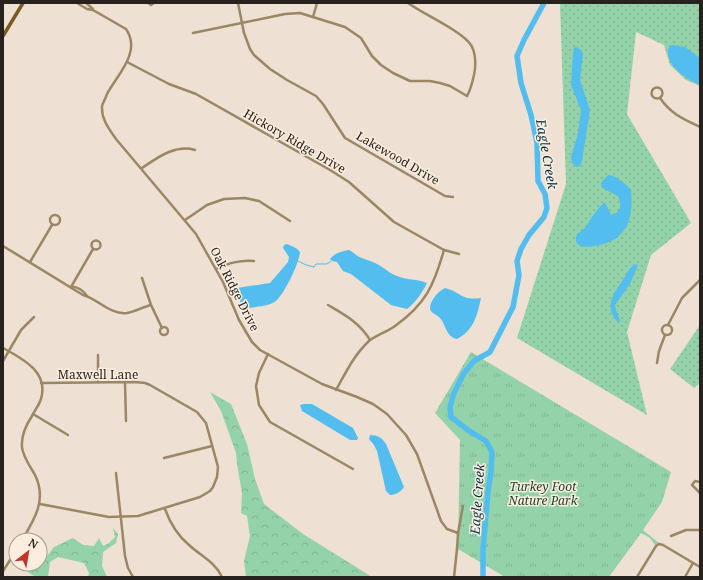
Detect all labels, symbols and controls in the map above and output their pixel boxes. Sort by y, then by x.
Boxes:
street label: Hickory Ridge Drive [241,105,349,177]
water label: Eagle Creek [532,117,562,191]
street label: Lakewood Drive [353,127,443,189]
street label: Oak Ridge Drive [206,244,264,334]
street label: Maxwell Lane [58,366,138,383]
water label: Eagle Creek [465,462,488,536]
park label: Turkey Foot Nature Park [508,478,579,509]
north arrow [8,532,48,572]
text: N [26,534,41,552]

